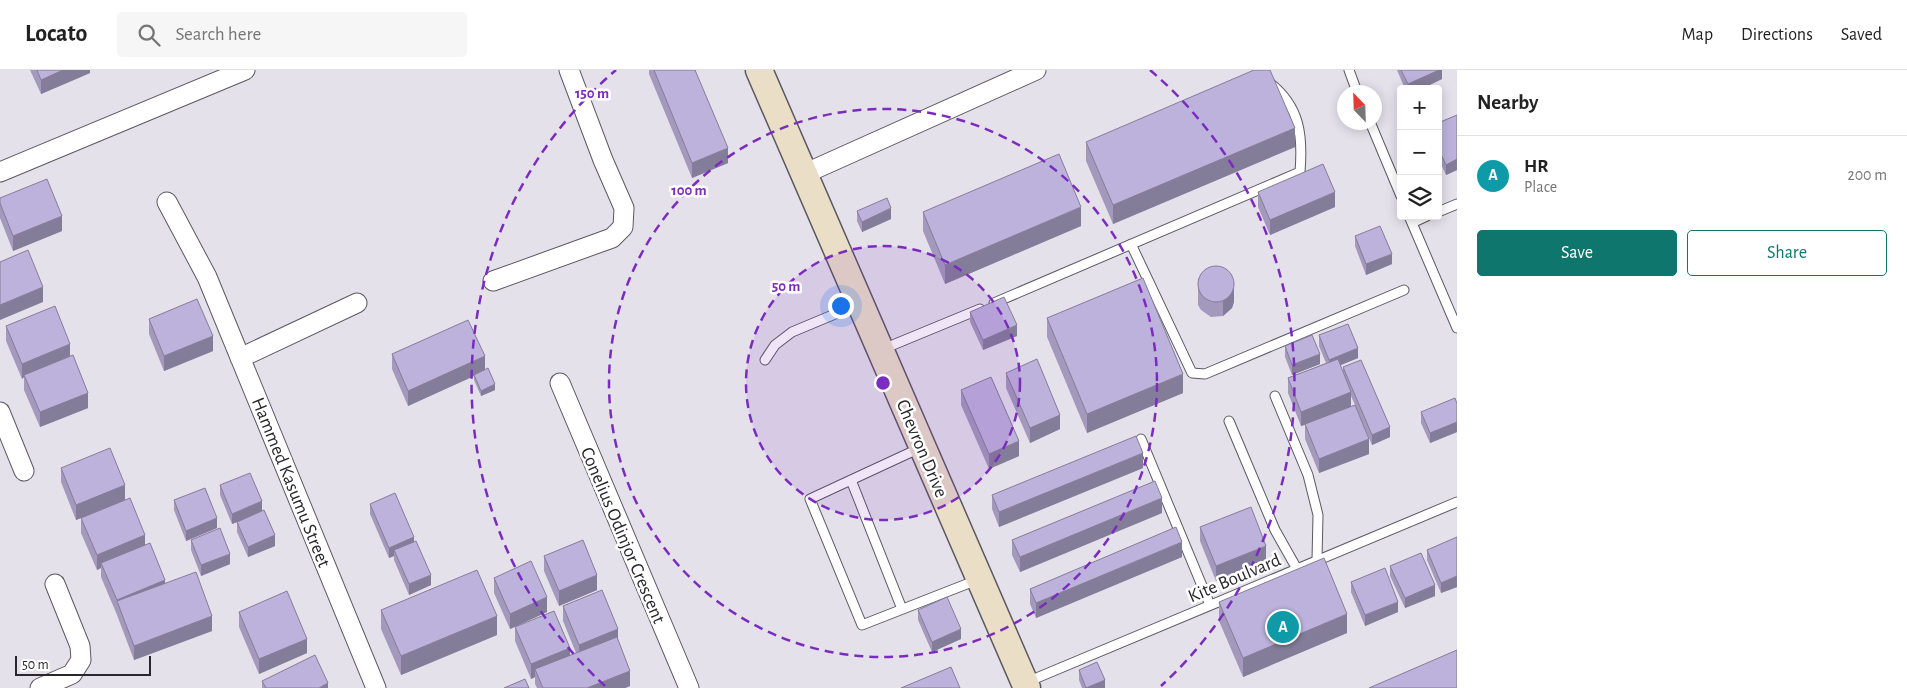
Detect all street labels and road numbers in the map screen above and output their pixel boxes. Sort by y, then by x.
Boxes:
street label: Hammed Kasumu Street [248,395,333,570]
street label: Chevron Drive [893,397,951,500]
street label: Conelius Odinjor Crescent [577,445,668,626]
street label: Kite Boulvard [1185,550,1284,606]

